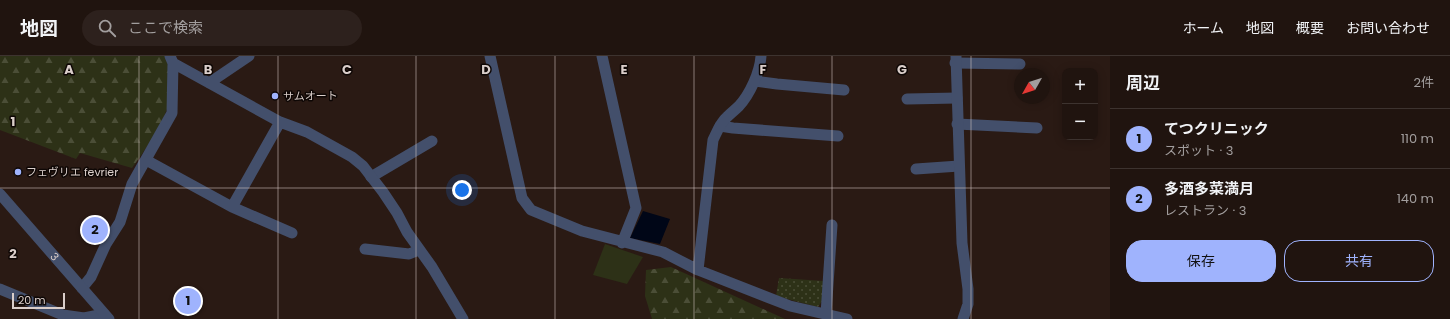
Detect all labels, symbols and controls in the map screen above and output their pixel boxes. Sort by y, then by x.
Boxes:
search box [82,10,362,46]
text: 地図 [20,15,58,42]
icon: search [96,17,118,39]
text: ここで検索 [128,17,203,38]
text: ホーム [1182,18,1224,38]
text: 地図 [1246,18,1274,38]
text: 概要 [1296,18,1324,38]
text: お問い合わせ [1346,18,1430,38]
text: A [64,60,74,79]
text: B [204,60,213,79]
text: C [342,60,352,79]
text: D [481,60,491,79]
text: E [620,60,628,79]
text: F [759,60,767,79]
text: G [897,60,907,79]
north arrow [1014,68,1050,104]
map controls [1062,68,1098,140]
button: + [1062,68,1098,104]
text: 周辺 [1126,71,1160,95]
text: 2件 [1414,73,1434,92]
place label: サムオート [283,88,338,104]
marker: サムオート [270,91,280,101]
button: − [1062,104,1098,140]
text: 1 [11,112,15,131]
text: てつクリニック [1164,118,1269,139]
text: 1 [1137,129,1141,148]
text: 110 m [1401,129,1434,148]
text: スポット · 3 [1164,141,1233,160]
place label: フェヴリエ fevrier [26,164,118,180]
marker: フェヴリエ fevrier [13,167,23,177]
text: 多酒多菜満月 [1164,178,1254,199]
your location [452,180,472,200]
text: 2 [1135,189,1143,208]
text: 140 m [1397,189,1434,208]
text: レストラン · 3 [1164,201,1246,220]
pin: 2 [82,215,108,245]
button: 保存 [1126,240,1276,282]
button: 共有 [1284,240,1434,282]
text: 2 [9,244,17,263]
street label: 3 [46,249,63,264]
pin: 1 [175,286,201,316]
scale bar [12,291,65,310]
text: 20 m [18,292,46,308]

